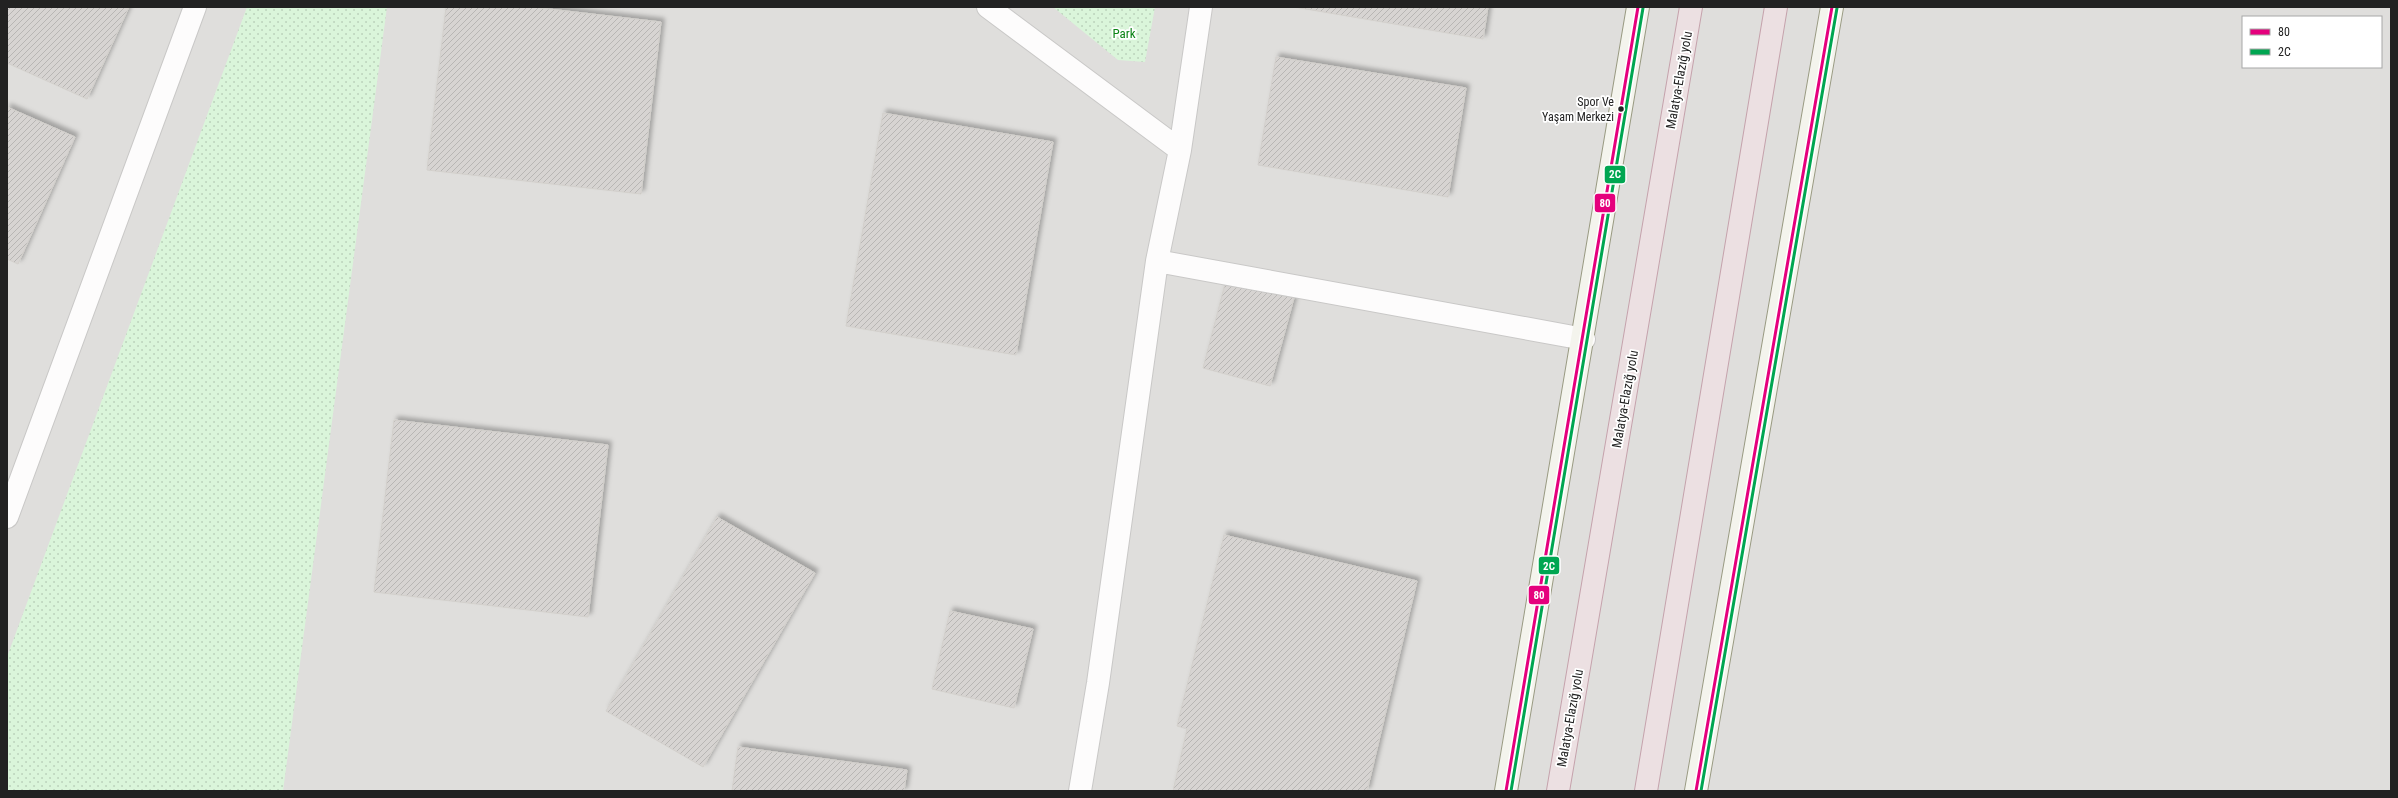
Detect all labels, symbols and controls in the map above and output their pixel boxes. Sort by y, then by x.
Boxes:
legend [2242,16,2382,68]
text: 80 [2278,25,2290,39]
park label: Park [1112,26,1136,41]
street label: Malatya-Elazığ yolu [1663,30,1695,130]
text: 2C [2278,45,2291,59]
place label: Spor Ve Yaşam Merkezi [1542,95,1614,124]
marker: Spor Ve Yaşam Merkezi [1616,104,1626,114]
line badge: 2C [1604,165,1626,184]
text: 2C [1609,168,1621,181]
line badge: 80 [1594,193,1616,213]
text: 80 [1599,197,1611,210]
street label: Malatya-Elazığ yolu [1609,349,1641,449]
line badge: 2C [1538,556,1560,575]
text: 2C [1543,560,1555,573]
line badge: 80 [1528,585,1550,605]
text: 80 [1533,589,1545,602]
street label: Malatya-Elazığ yolu [1554,668,1586,768]

